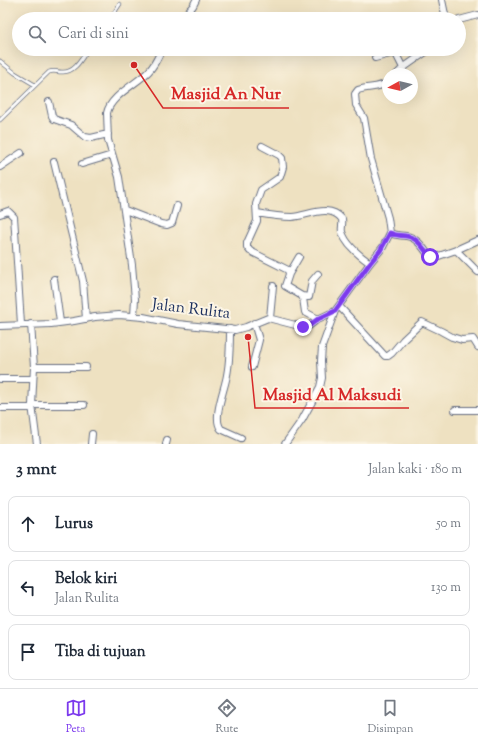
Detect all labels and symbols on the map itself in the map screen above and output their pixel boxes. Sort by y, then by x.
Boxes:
north arrow [382,68,418,104]
callout: Masjid An Nur [163,79,289,108]
text: Masjid An Nur [171,83,282,107]
route start [421,248,439,266]
street label: Jalan Rulita [150,294,232,326]
route end [294,318,312,336]
callout: Masjid Al Maksudi [255,379,409,408]
text: Masjid Al Maksudi [263,384,402,408]

